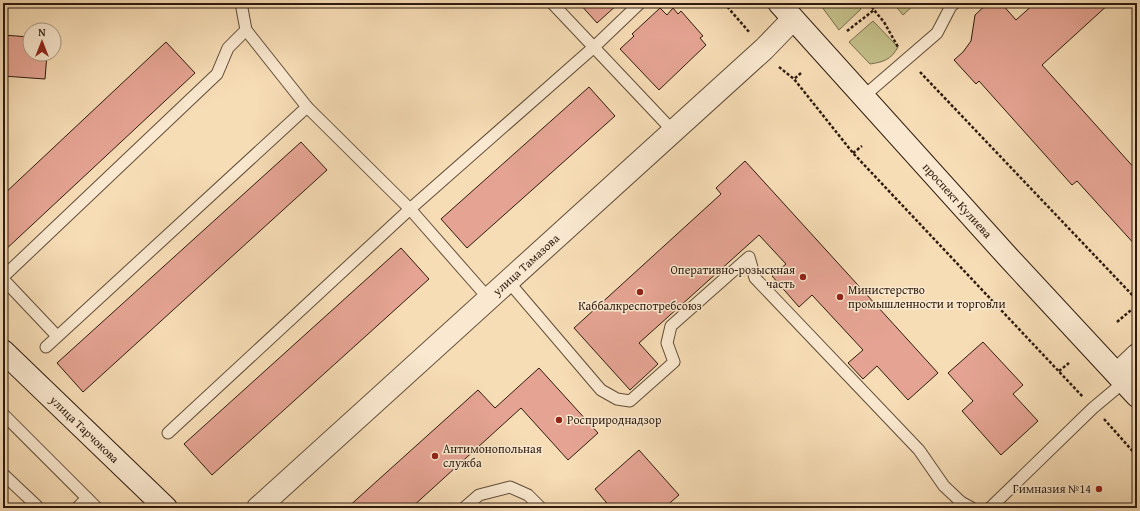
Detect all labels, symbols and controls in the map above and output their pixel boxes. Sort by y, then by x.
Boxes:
north arrow [22,22,62,62]
text: N [38,24,46,40]
street label: проспект Кулиева [919,159,996,242]
street label: улица Тамазова [488,229,563,300]
place label: Оперативно-розыскная часть [671,261,795,292]
marker: Оперативно-розыскная часть [798,272,808,282]
place label: Министерство промышленности и торговли [848,281,1006,312]
marker: Каббалкреспотребсоюз [635,287,645,297]
marker: Министерство промышленности и торговли [835,292,845,302]
place label: Каббалкреспотребсоюз [578,297,702,314]
street label: улица Тарчокова [46,391,123,467]
place label: Росприроднадзор [567,411,662,428]
marker: Росприроднадзор [554,415,564,425]
place label: Антимонопольная служба [443,440,542,471]
marker: Антимонопольная служба [430,451,440,461]
place label: Гимназия №14 [1013,480,1091,497]
marker: Гимназия №14 [1094,484,1104,494]

